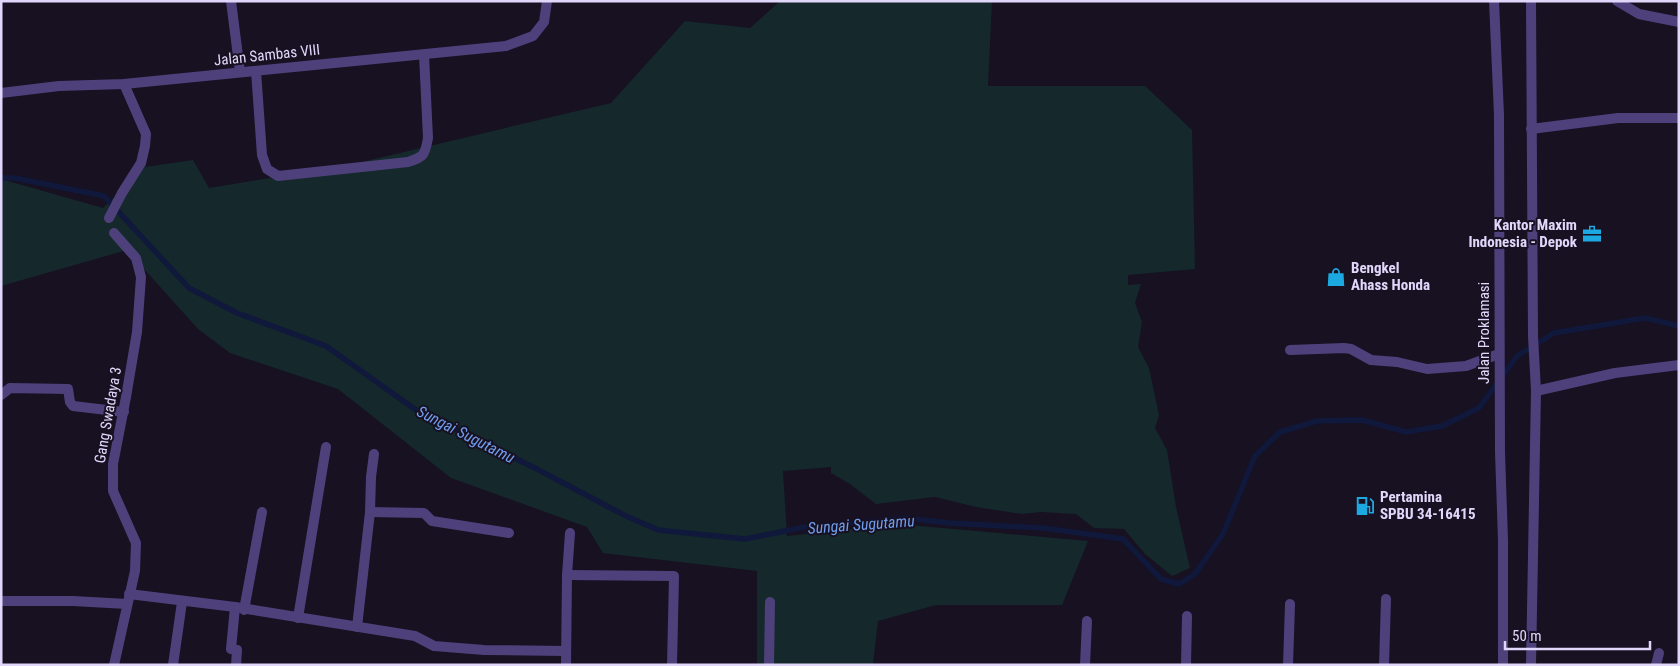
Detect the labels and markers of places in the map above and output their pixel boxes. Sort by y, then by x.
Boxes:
place label: Kantor Maxim Indonesia - Depok [1468,216,1578,251]
office icon: Kantor Maxim Indonesia - Depok [1581,223,1603,245]
place label: Bengkel Ahass Honda [1351,259,1430,294]
shop icon: Bengkel Ahass Honda [1325,266,1347,288]
place label: Pertamina SPBU 34-16415 [1380,488,1476,523]
fuel station icon: Pertamina SPBU 34-16415 [1354,495,1376,517]

